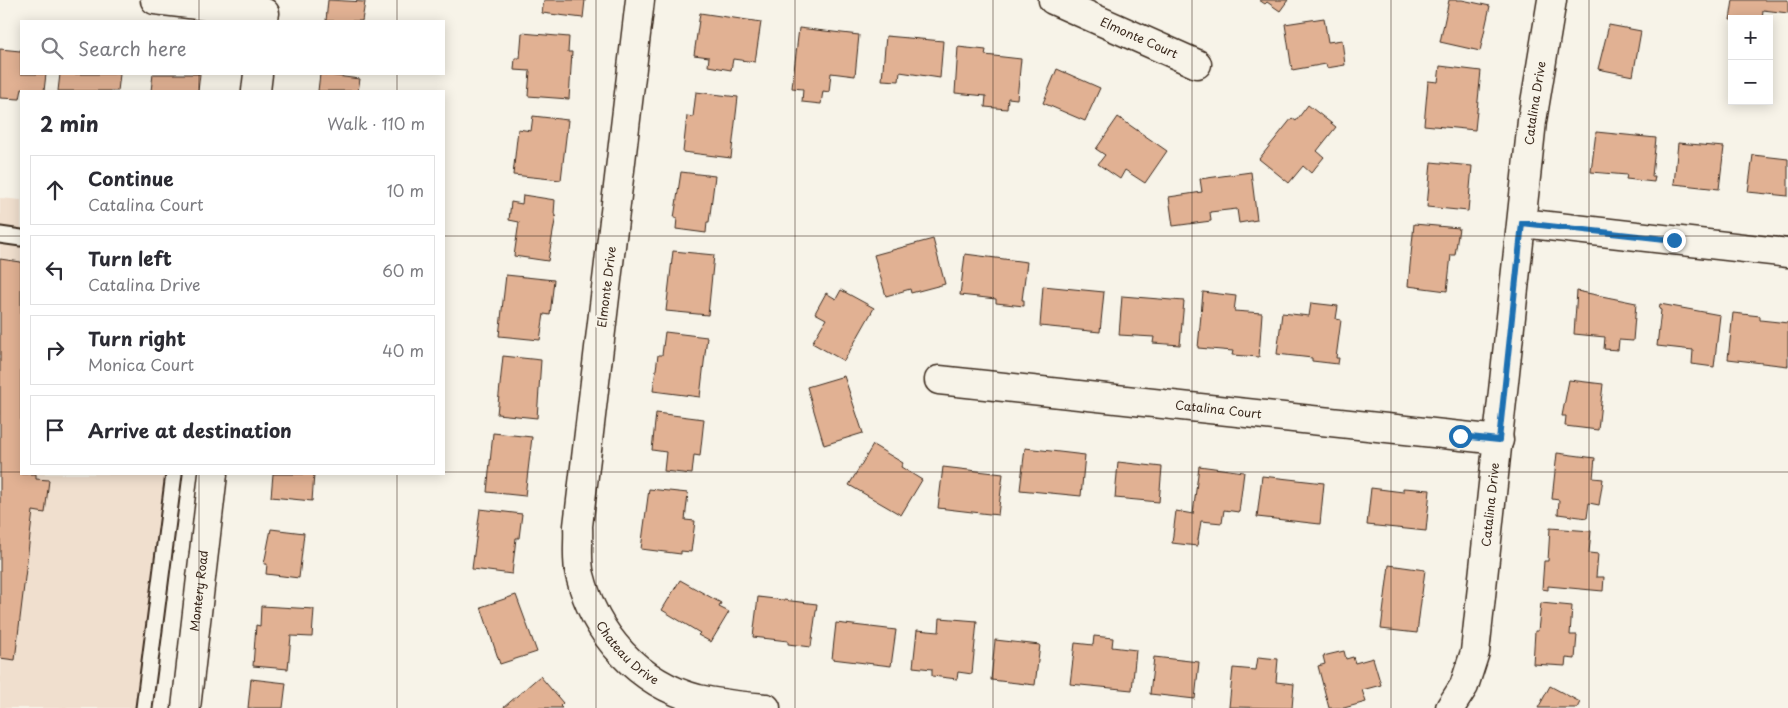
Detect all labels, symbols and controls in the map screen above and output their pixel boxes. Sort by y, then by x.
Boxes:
street label: Elmonte Court [1098,12,1181,62]
map controls [1728,15,1773,105]
button: + [1728,15,1773,60]
search box [20,20,445,75]
icon: search [38,34,66,62]
text: Search here [78,34,187,62]
street label: Catalina Drive [1519,60,1550,146]
button: − [1728,60,1773,105]
text: 2 min [40,107,99,139]
text: Walk · 110 m [327,111,425,135]
text: Continue [88,164,174,192]
icon: ahead [41,176,69,204]
text: 10 m [387,178,424,202]
text: Catalina Court [88,192,204,216]
route end [1663,229,1686,252]
text: Turn left [88,244,172,272]
street label: Elmonte Drive [592,245,620,329]
icon: left [41,256,69,284]
text: 60 m [382,258,424,282]
text: Catalina Drive [88,272,201,296]
text: Turn right [88,324,186,352]
icon: right [41,336,69,364]
text: 40 m [382,338,424,362]
text: Monica Court [88,352,194,376]
street label: Catalina Court [1174,395,1263,423]
icon: arrive [41,416,69,444]
text: Arrive at destination [88,416,292,444]
route start [1449,425,1472,448]
street label: Catalina Drive [1476,462,1503,548]
street label: Montery Road [185,549,212,632]
street label: Chateau Drive [592,617,662,689]

